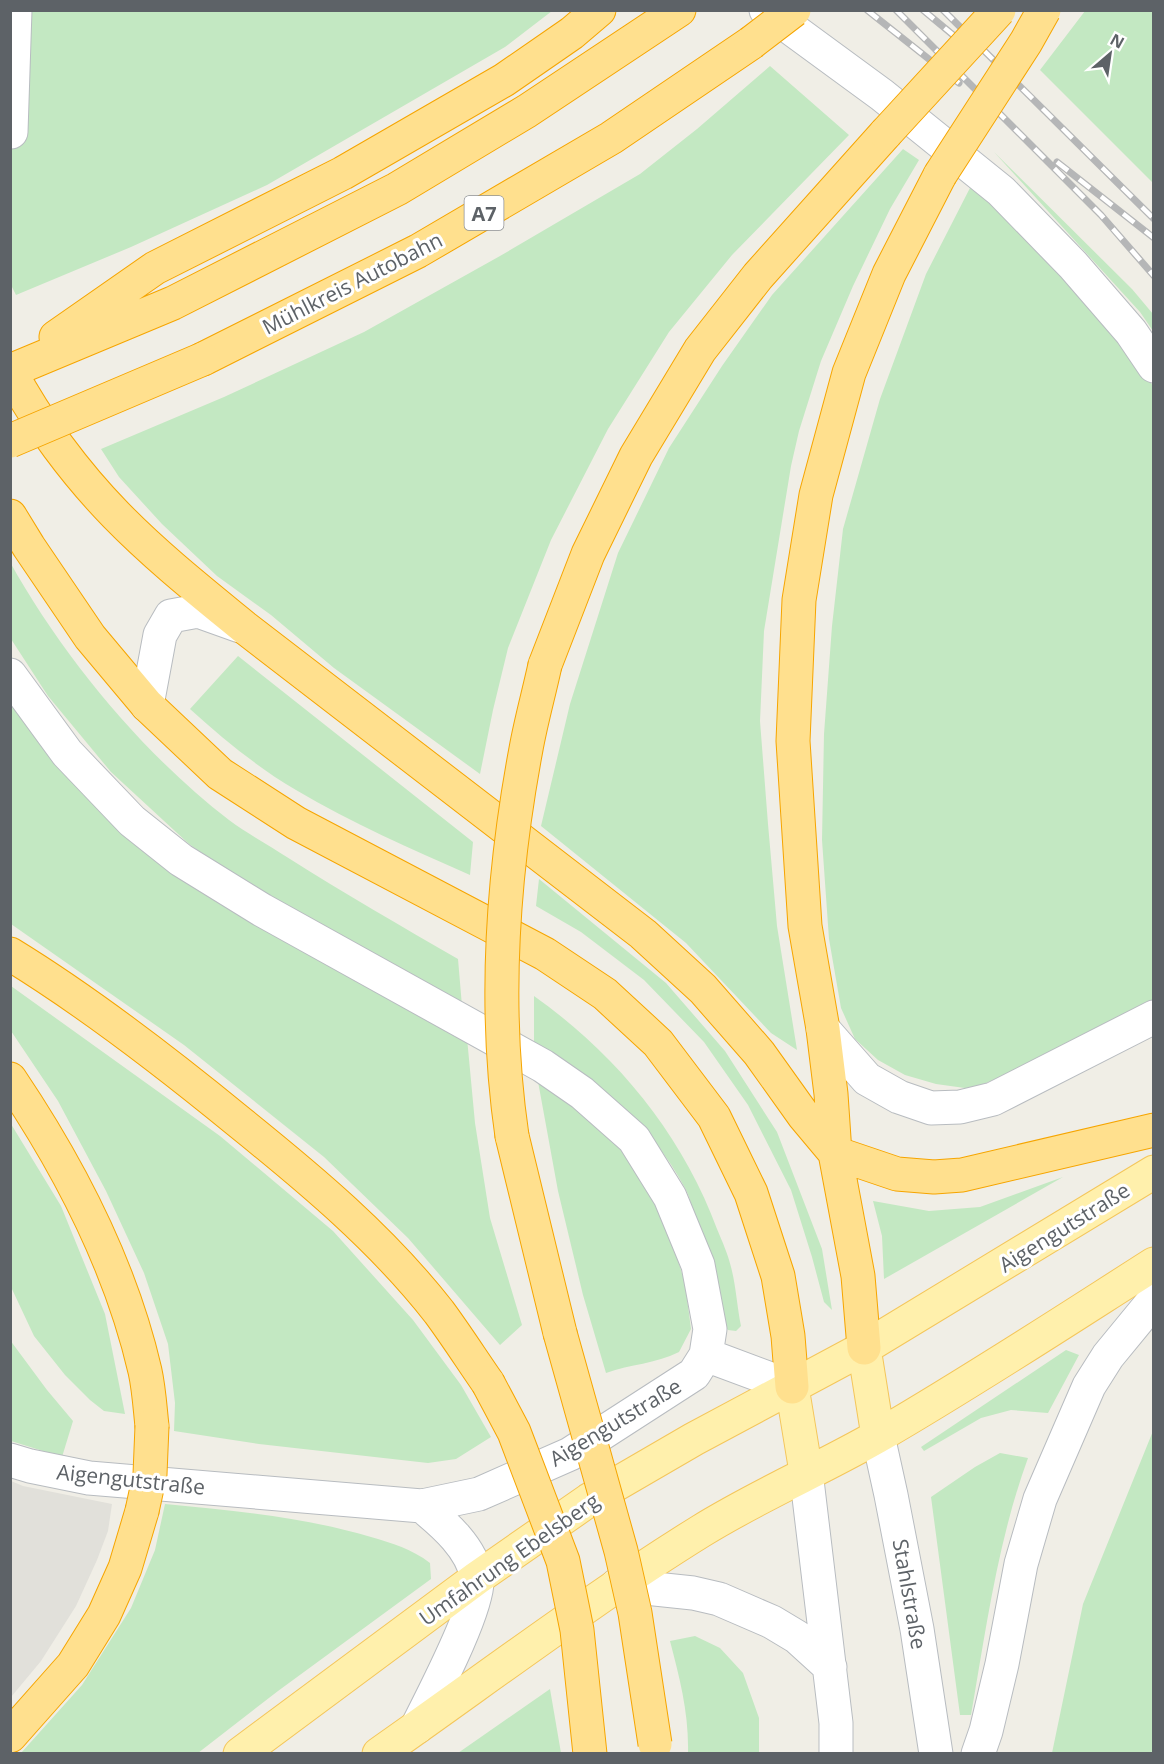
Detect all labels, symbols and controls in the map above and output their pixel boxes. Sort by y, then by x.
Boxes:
north arrow [1080,24,1140,84]
text: N [1106,28,1128,54]
road number: A7 [464,196,504,230]
street label: Mühlkreis Autobahn [257,225,447,341]
street label: Aigengutstraße [993,1176,1135,1278]
street label: Aigengutstraße [544,1372,686,1472]
street label: Aigengutstraße [55,1457,207,1501]
street label: Umfahrung Ebelsberg [413,1486,605,1632]
street label: Stahlstraße [887,1537,933,1651]

